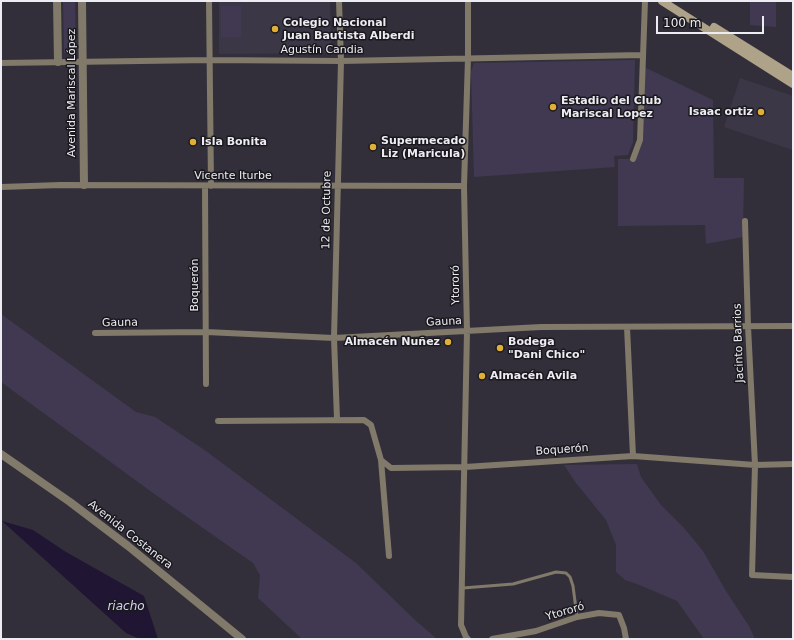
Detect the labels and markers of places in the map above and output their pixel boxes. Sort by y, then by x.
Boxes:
place label: Colegio Nacional Juan Bautista Alberdi [283,16,414,42]
marker: Colegio Nacional Juan Bautista Alberdi [270,24,280,34]
place label: Estadio del Club Mariscal Lopez [561,94,661,120]
marker: Estadio del Club Mariscal Lopez [548,102,558,112]
place label: Isaac ortiz [689,105,753,119]
marker: Isaac ortiz [756,107,766,117]
place label: Supermecado Liz (Maricula) [381,134,466,160]
place label: Isla Bonita [201,135,267,149]
marker: Isla Bonita [188,137,198,147]
marker: Supermecado Liz (Maricula) [368,142,378,152]
place label: Almacén Nuñez [344,335,440,349]
place label: Bodega "Dani Chico" [508,335,585,361]
marker: Almacén Nuñez [443,337,453,347]
marker: Bodega "Dani Chico" [495,343,505,353]
place label: Almacén Avila [490,369,577,383]
marker: Almacén Avila [477,371,487,381]

